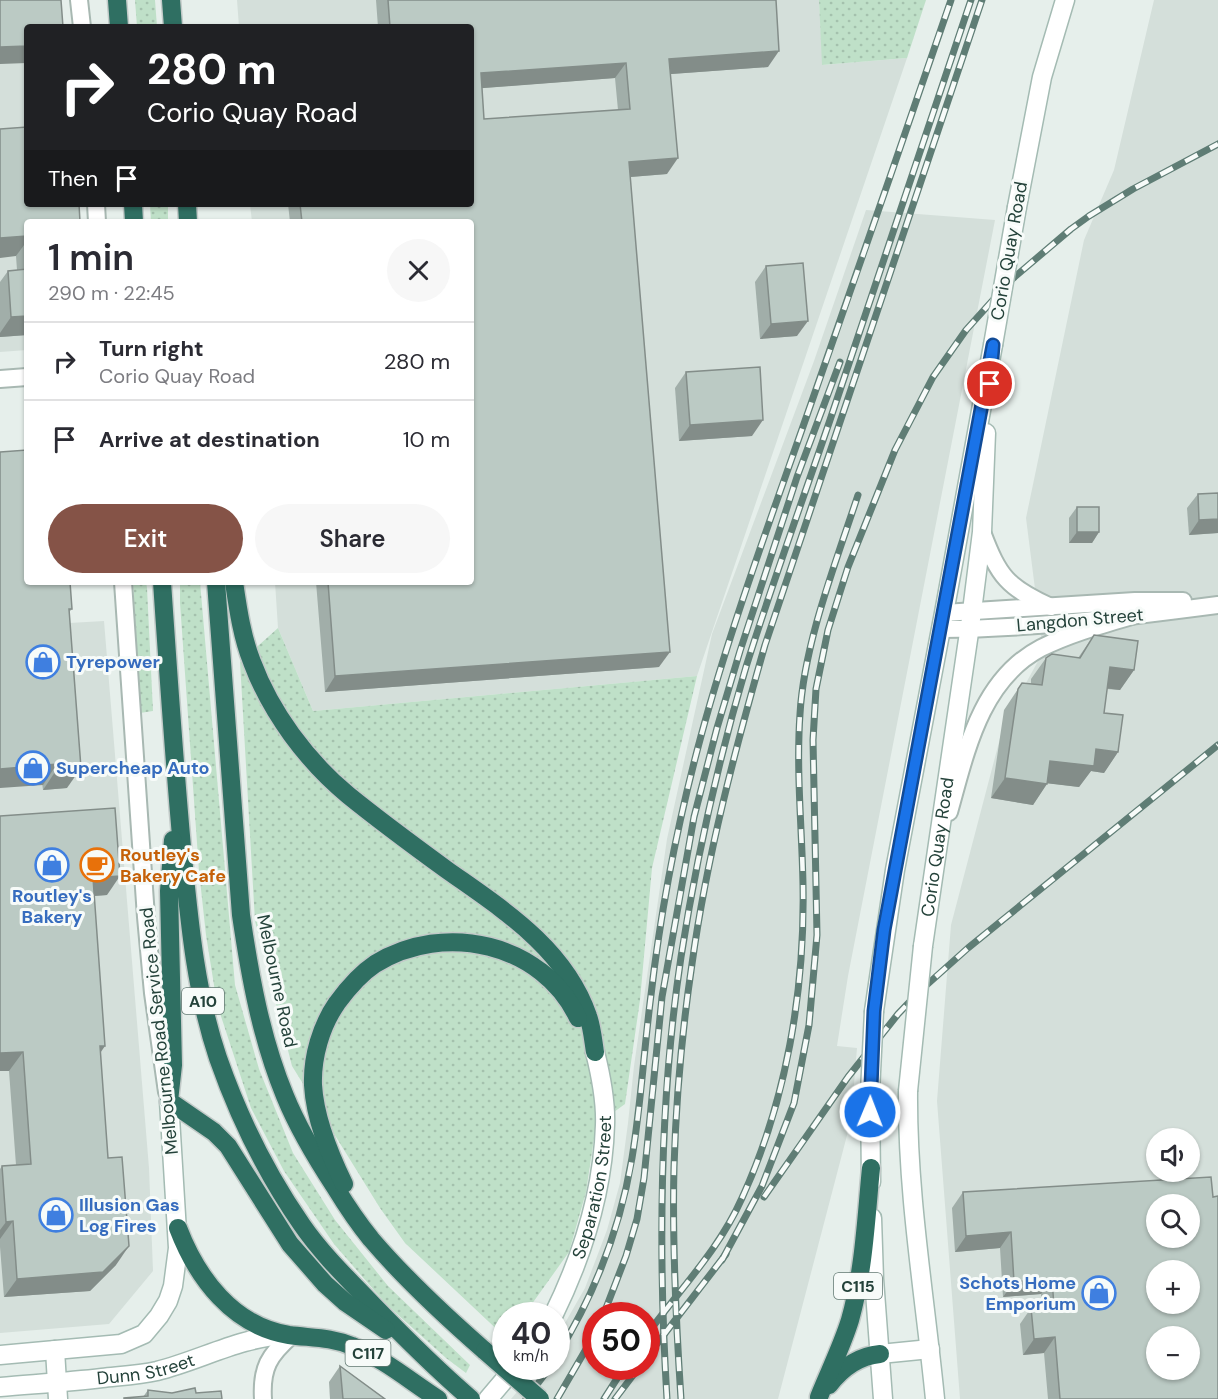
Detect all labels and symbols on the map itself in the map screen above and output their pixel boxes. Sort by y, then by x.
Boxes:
street label: Corio Quay Road [985,180,1033,322]
pin [964,358,1015,409]
street label: Langdon Street [1016,602,1144,638]
shop icon: Tyrepower [25,644,61,680]
place label: Tyrepower [66,650,160,674]
shop icon: Supercheap Auto [15,750,51,786]
place label: Supercheap Auto [56,756,210,780]
street label: Corio Quay Road [915,776,960,918]
place label: Routley's Bakery Cafe [120,843,226,888]
shop icon: Routley's Bakery [34,847,70,883]
cafe icon: Routley's Bakery Cafe [79,847,115,883]
place label: Routley's Bakery [12,884,92,929]
street label: Melbourne Road Service Road [134,906,184,1156]
street label: Melbourne Road [251,912,303,1050]
road number: A10 [182,988,224,1014]
position arrow [838,1080,902,1144]
street label: Separation Street [566,1115,617,1262]
place label: Illusion Gas Log Fires [79,1193,180,1238]
shop icon: Illusion Gas Log Fires [38,1197,74,1233]
place label: Schots Home Emporium [959,1271,1076,1316]
road number: C115 [834,1273,882,1299]
shop icon: Schots Home Emporium [1081,1275,1117,1311]
speed limit sign: 50 [582,1302,660,1380]
road number: C117 [346,1340,391,1366]
street label: Dunn Street [96,1348,198,1390]

